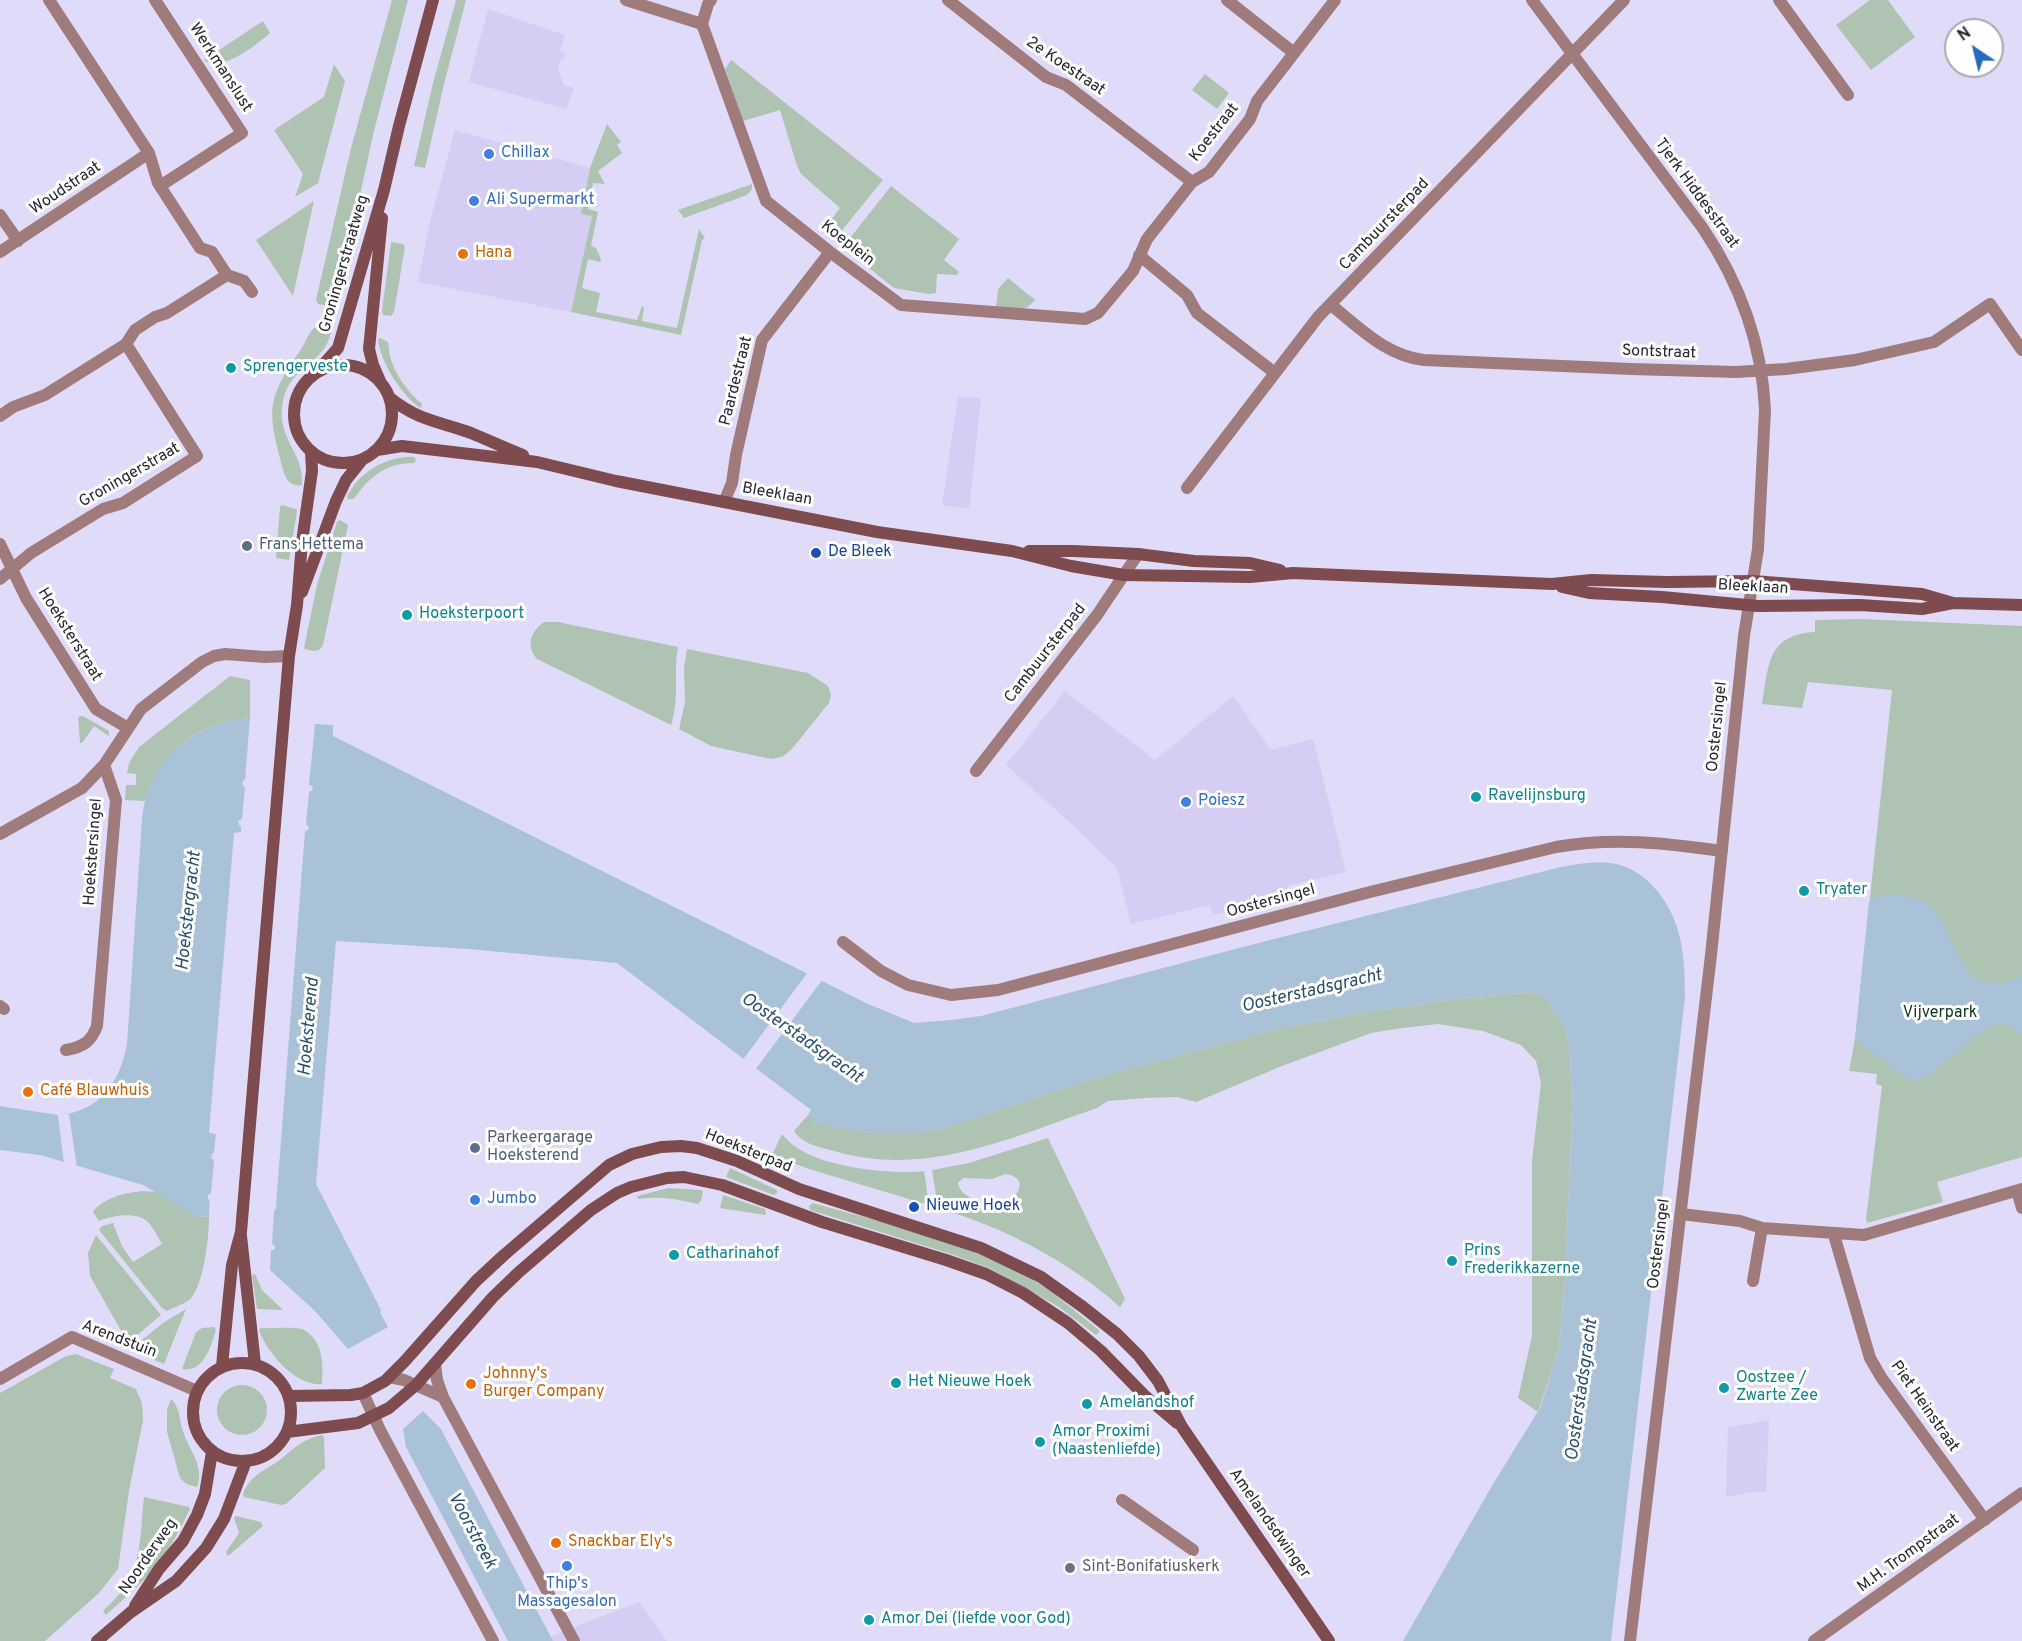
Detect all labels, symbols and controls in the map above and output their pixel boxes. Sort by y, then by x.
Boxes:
north arrow [1944,18,2004,78]
street label: Werkmanslust [184,20,256,116]
text: N [1954,23,1975,46]
street label: 2e Koestraat [1022,34,1108,100]
street label: Koestraat [1186,100,1244,166]
street label: Tjerk Hiddesstraat [1650,135,1742,253]
place label: Chillax [501,144,550,164]
marker: Chillax [482,147,496,161]
street label: Woudstraat [27,158,105,220]
street label: Cambuursterpad [1336,175,1434,275]
place label: Ali Supermarkt [486,191,595,211]
street label: Groningerstraatweg [316,193,374,335]
marker: Ali Supermarkt [467,194,481,208]
street label: Koeplein [816,217,878,271]
place label: Hana [475,244,512,264]
marker: Hana [456,247,470,261]
street label: Paardestraat [717,334,757,428]
street label: Sontstraat [1622,342,1696,364]
place label: Sprengerveste [243,358,348,378]
marker: Sprengerveste [224,361,238,375]
street label: Groningerstraat [76,439,184,513]
street label: Bleeklaan [740,479,814,511]
place label: Frans Hettema [259,536,364,556]
marker: Frans Hettema [240,539,254,553]
place label: De Bleek [828,543,892,563]
marker: De Bleek [809,546,823,560]
street label: Bleeklaan [1717,577,1789,599]
street label: Hoeksterstraat [33,585,105,685]
street label: Cambuursterpad [1001,601,1091,707]
place label: Hoeksterpoort [419,605,524,625]
marker: Hoeksterpoort [400,608,414,622]
street label: Oostersingel [1704,681,1732,773]
place label: Ravelijnsburg [1488,787,1586,807]
marker: Ravelijnsburg [1469,790,1483,804]
place label: Poiesz [1198,792,1245,812]
marker: Poiesz [1179,795,1193,809]
street label: Hoekstersingel [81,798,107,906]
water label: Hoekstergracht [173,850,207,972]
street label: Oostersingel [1225,881,1317,923]
place label: Tryater [1816,881,1867,901]
marker: Tryater [1797,884,1811,898]
water label: Oosterstadsgracht [1240,965,1384,1019]
water label: Hoeksterend [295,977,325,1077]
water label: Oosterstadsgracht [736,989,866,1089]
park label: Vijverpark [1903,1004,1977,1024]
place label: Café Blauwhuis [40,1082,149,1102]
marker: Café Blauwhuis [21,1085,35,1099]
street label: Hoeksterpad [702,1126,794,1178]
place label: Parkeergarage Hoeksterend [487,1129,593,1167]
marker: Parkeergarage Hoeksterend [468,1141,482,1155]
place label: Jumbo [487,1190,537,1210]
marker: Jumbo [468,1193,482,1207]
place label: Nieuwe Hoek [926,1197,1020,1217]
street label: Oostersingel [1645,1198,1675,1290]
marker: Nieuwe Hoek [907,1200,921,1214]
place label: Prins Frederikkazerne [1464,1242,1580,1280]
place label: Catharinahof [686,1245,779,1265]
marker: Catharinahof [667,1248,681,1262]
marker: Prins Frederikkazerne [1445,1254,1459,1268]
street label: Arendstuin [79,1317,159,1363]
water label: Oosterstadsgracht [1562,1318,1604,1462]
street label: Piet Heinstraat [1886,1358,1962,1456]
place label: Johnny's Burger Company [483,1365,604,1403]
place label: Oostzee / Zwarte Zee [1736,1369,1818,1407]
place label: Het Nieuwe Hoek [908,1373,1032,1393]
marker: Het Nieuwe Hoek [889,1376,903,1390]
marker: Johnny's Burger Company [464,1377,478,1391]
marker: Oostzee / Zwarte Zee [1717,1381,1731,1395]
place label: Amelandshof [1099,1394,1194,1414]
marker: Amelandshof [1080,1397,1094,1411]
place label: Amor Proximi (Naastenliefde) [1052,1423,1161,1461]
marker: Amor Proximi (Naastenliefde) [1033,1435,1047,1449]
street label: Amelandsdwinger [1224,1466,1314,1582]
water label: Voorstreek [442,1489,500,1573]
street label: M.H. Trompstraat [1854,1511,1964,1597]
street label: Noorderweg [116,1515,182,1599]
place label: Snackbar Ely's [568,1533,673,1553]
marker: Snackbar Ely's [549,1536,563,1550]
place label: Sint-Bonifatiuskerk [1082,1558,1220,1578]
marker: Thip's Massagesalon [560,1559,574,1573]
marker: Sint-Bonifatiuskerk [1063,1561,1077,1575]
place label: Thip's Massagesalon [517,1575,617,1613]
place label: Amor Dei (liefde voor God) [881,1610,1071,1630]
marker: Amor Dei (liefde voor God) [862,1613,876,1627]

